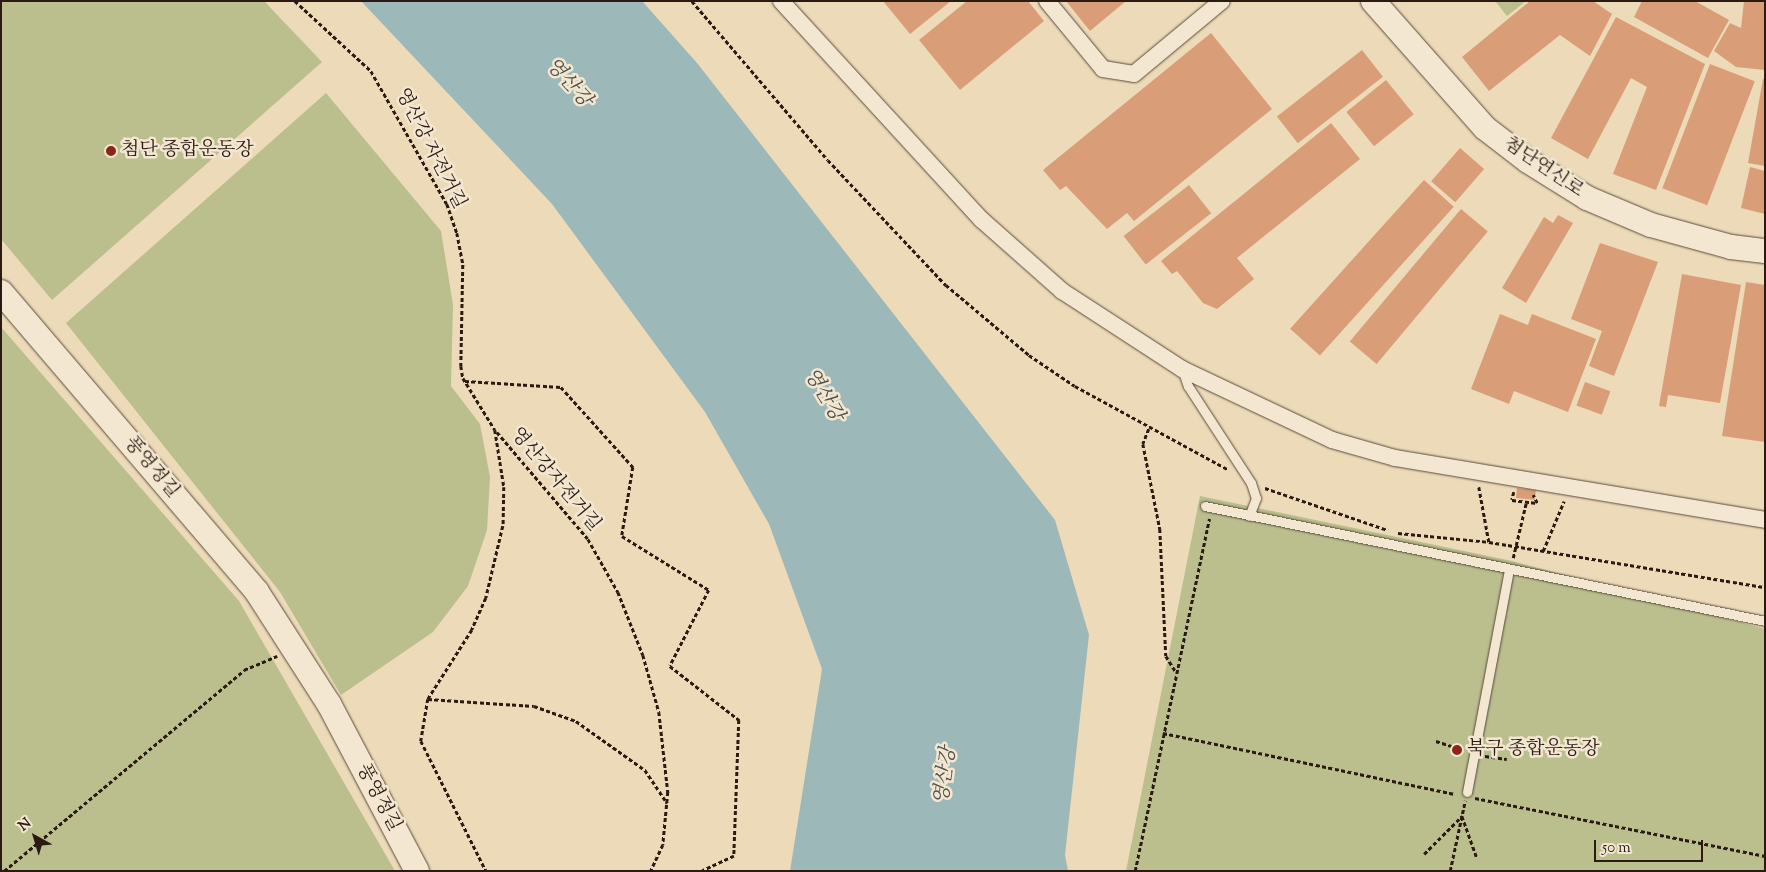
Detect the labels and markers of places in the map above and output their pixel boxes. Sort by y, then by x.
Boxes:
place label: 첨단 종합운동장 [121,140,254,162]
marker: 첨단 종합운동장 [105,145,117,157]
place label: 북구 종합운동장 [1467,739,1600,761]
marker: 북구 종합운동장 [1451,744,1463,756]

